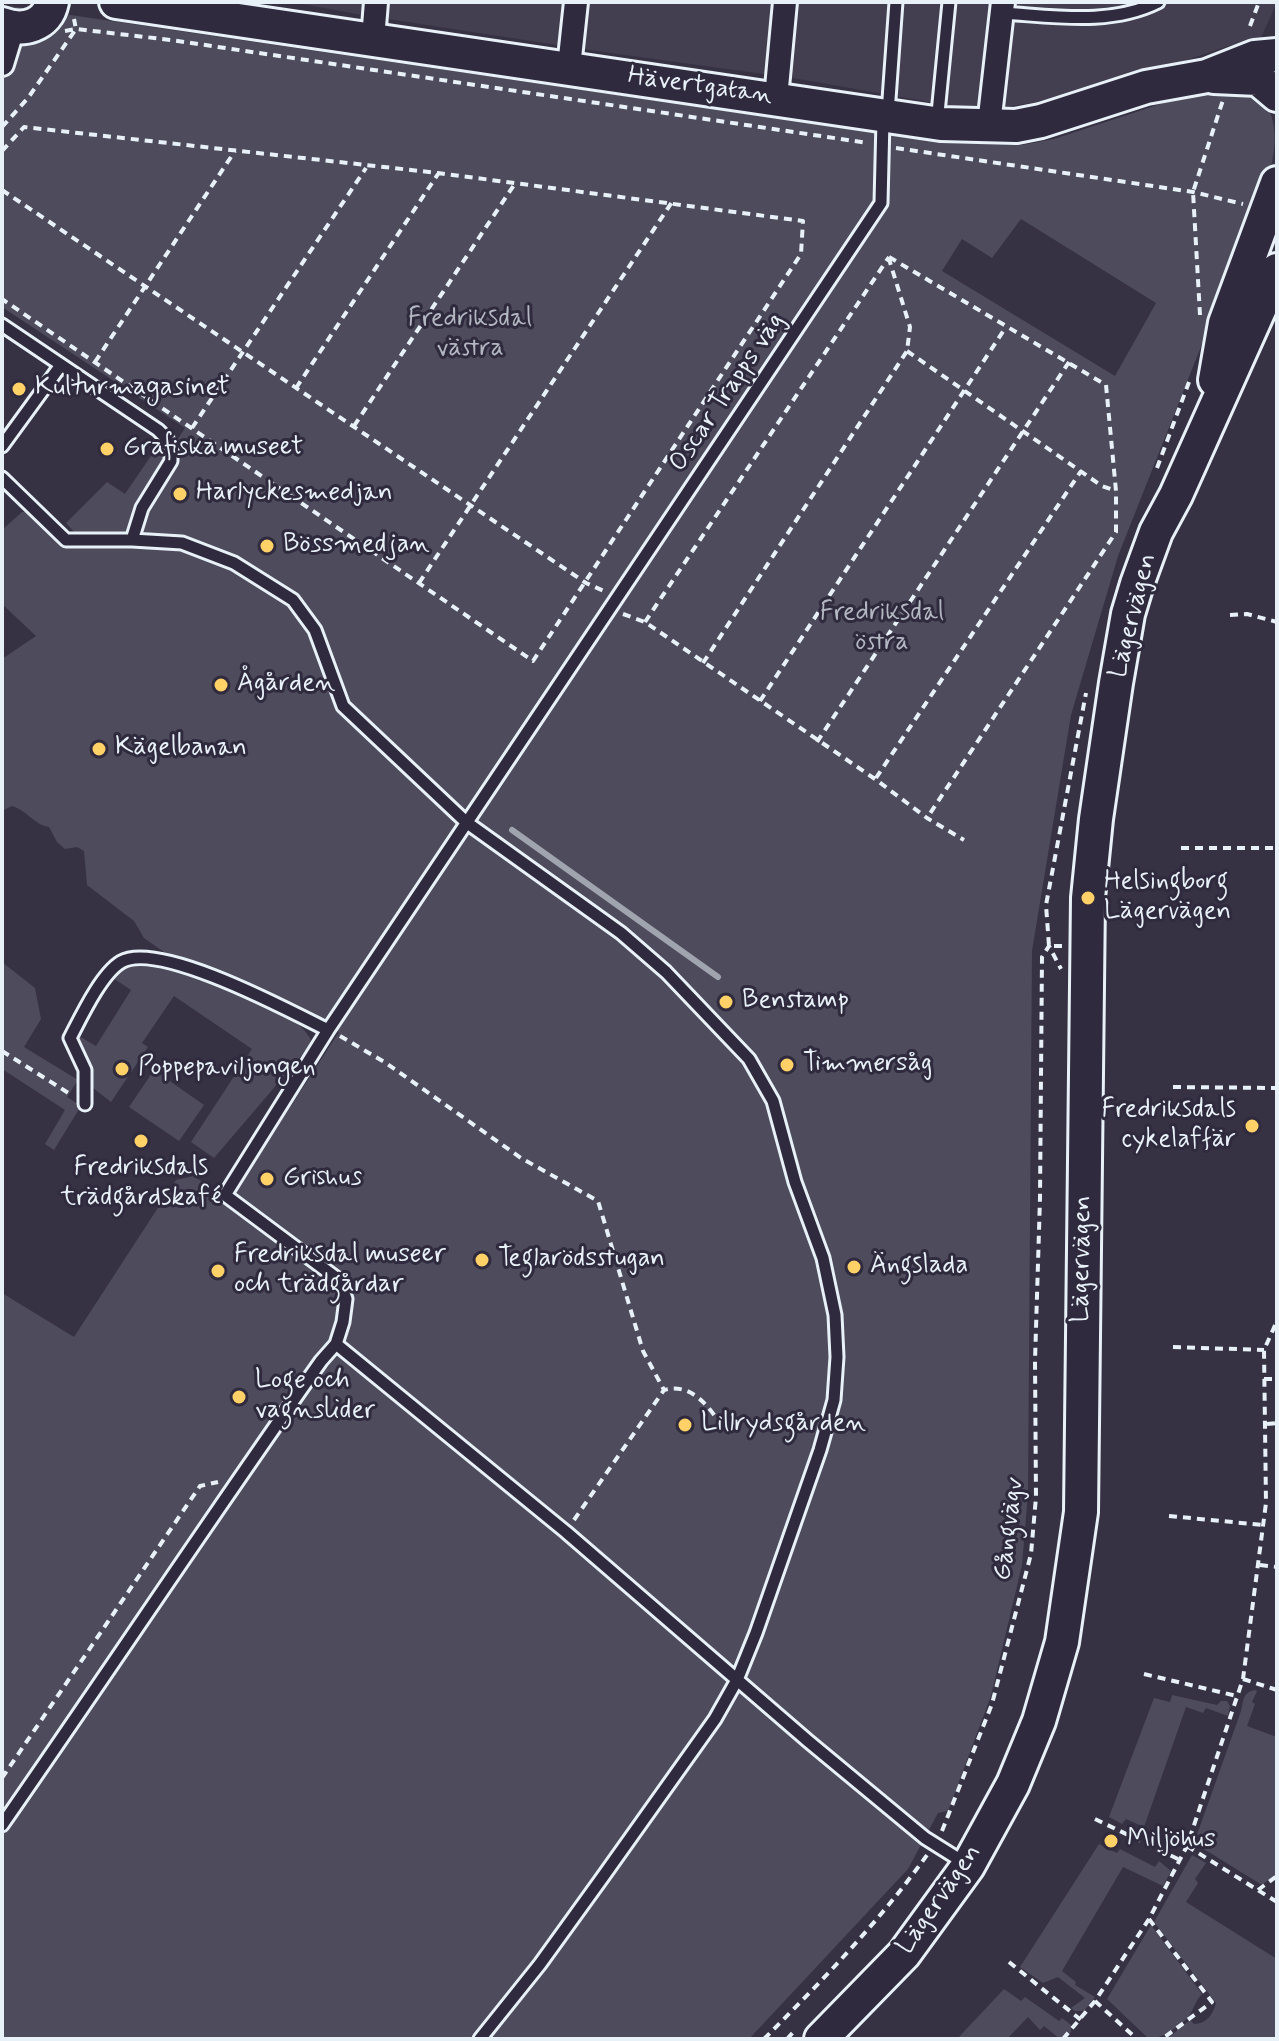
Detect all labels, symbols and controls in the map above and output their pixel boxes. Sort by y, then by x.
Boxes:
street label: Hävertgatan [626,61,774,113]
park label: Fredriksdal västra [408,304,532,366]
street label: Oscar Trapps väg [663,308,793,478]
place label: Kulturmagasinet [35,373,229,405]
marker: Kulturmagasinet [10,380,28,398]
place label: Grafiska museet [123,433,303,465]
marker: Grafiska museet [98,440,116,458]
place label: Harlyckesmedjan [196,478,393,510]
marker: Harlyckesmedjan [171,485,189,503]
place label: Bössmedjan [283,530,430,562]
marker: Bössmedjan [258,537,276,555]
street label: Lägervägen [1103,551,1165,681]
park label: Fredriksdal östra [820,598,944,660]
place label: Ågården [237,669,335,701]
marker: Ågården [212,676,230,694]
place label: Kägelbanan [115,733,247,765]
marker: Kägelbanan [90,740,108,758]
place label: Helsingborg Lägervägen [1104,867,1231,928]
marker: Helsingborg Lägervägen [1079,889,1097,907]
place label: Benstamp [742,986,849,1018]
marker: Benstamp [717,993,735,1011]
place label: Timmersåg [803,1049,932,1081]
place label: Poppepaviljongen [138,1053,316,1085]
marker: Timmersåg [778,1056,796,1074]
marker: Poppepaviljongen [113,1060,131,1078]
place label: Fredriksdals cykelaffär [1102,1095,1236,1156]
marker: Fredriksdals cykelaffär [1243,1117,1261,1135]
marker: Fredriksdals trädgårdskafé [132,1132,150,1150]
place label: Fredriksdals trädgårdskafé [61,1153,221,1214]
place label: Grishus [283,1163,362,1195]
marker: Grishus [258,1170,276,1188]
street label: Lägervägen [1066,1195,1100,1323]
place label: Fredriksdal museer och trädgårdar [234,1240,446,1302]
place label: Teglarödsstugan [498,1244,665,1276]
marker: Teglarödsstugan [473,1251,491,1269]
place label: Ängslada [870,1251,968,1283]
marker: Ängslada [845,1258,863,1276]
marker: Fredriksdal museer och trädgårdar [209,1262,227,1280]
place label: Loge och vagnslider [255,1366,375,1428]
marker: Loge och vagnslider [230,1388,248,1406]
place label: Lillrydsgården [701,1409,866,1441]
marker: Lillrydsgården [676,1416,694,1434]
street label: Gångvägv [988,1475,1032,1583]
place label: Miljöhus [1127,1825,1216,1857]
marker: Miljöhus [1102,1832,1120,1850]
street label: Lägervägen [891,1839,989,1961]

